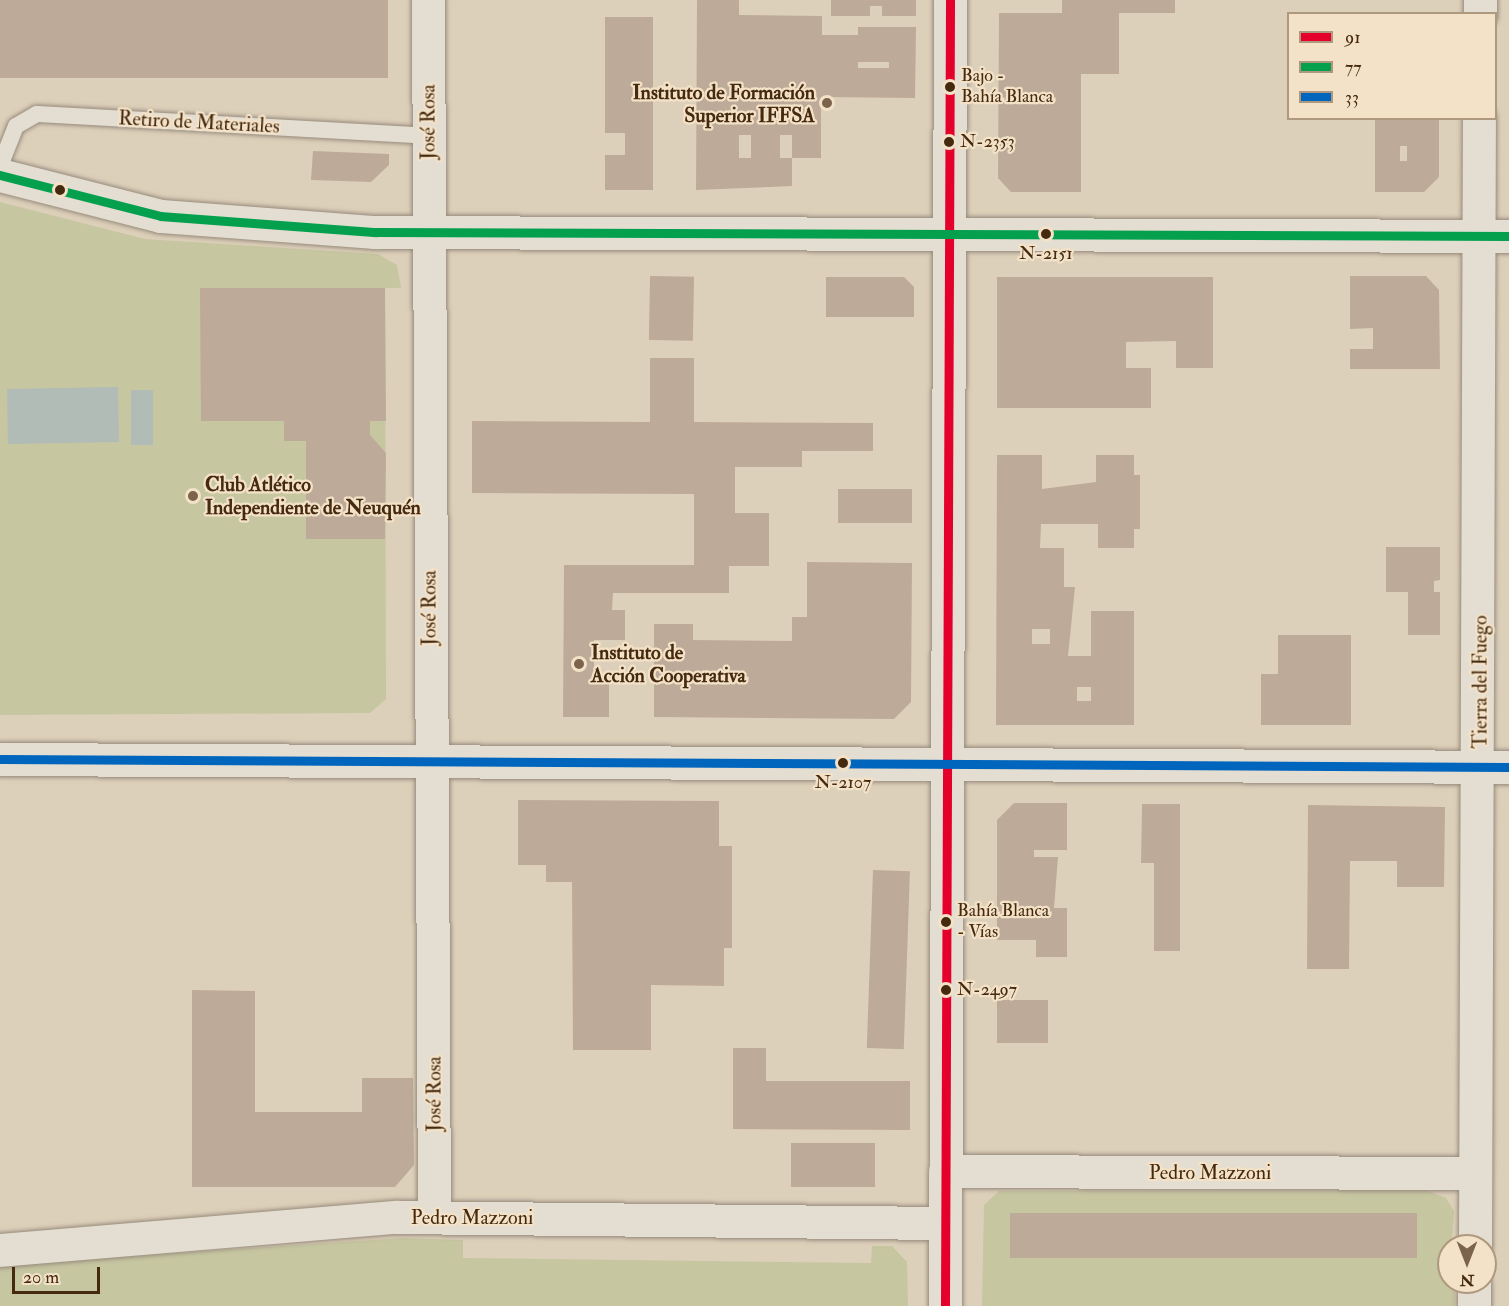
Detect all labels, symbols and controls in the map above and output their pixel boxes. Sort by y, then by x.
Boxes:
legend [1287,12,1497,120]
text: 91 [1345,26,1361,49]
text: 77 [1345,56,1362,79]
place label: Bajo - Bahía Blanca [961,66,1053,109]
place label: Instituto de Formación Superior IFFSA [633,80,815,127]
marker: Bajo - Bahía Blanca [944,81,956,93]
street label: José Rosa [416,84,440,160]
text: 33 [1345,86,1359,109]
marker: Instituto de Formación Superior IFFSA [820,96,834,110]
street label: Retiro de Materiales [118,106,280,138]
place label: N-2353 [960,131,1015,153]
marker: N-2353 [943,136,955,148]
unlabelled marker [54,184,66,196]
marker: N-2151 [1040,228,1052,240]
place label: N-2151 [1019,243,1073,265]
place label: Club Atlético Independiente de Neuquén [205,472,421,519]
marker: Club Atlético Independiente de Neuquén [186,489,200,503]
street label: José Rosa [417,570,441,646]
street label: Tierra del Fuego [1468,615,1492,749]
place label: Instituto de Acción Cooperativa [591,640,746,687]
marker: Instituto de Acción Cooperativa [572,657,586,671]
marker: N-2107 [837,757,849,769]
place label: N-2107 [815,772,871,794]
place label: Bahía Blanca - Vías [957,901,1049,944]
marker: Bahía Blanca - Vías [940,916,952,928]
place label: N-2497 [957,979,1017,1001]
marker: N-2497 [940,984,952,996]
street label: José Rosa [422,1056,446,1132]
street label: Pedro Mazzoni [1149,1160,1271,1184]
street label: Pedro Mazzoni [411,1205,533,1229]
north arrow [1437,1234,1497,1294]
scale bar [15,1255,104,1293]
text: 20 m [23,1266,59,1289]
text: N [1460,1270,1474,1290]

